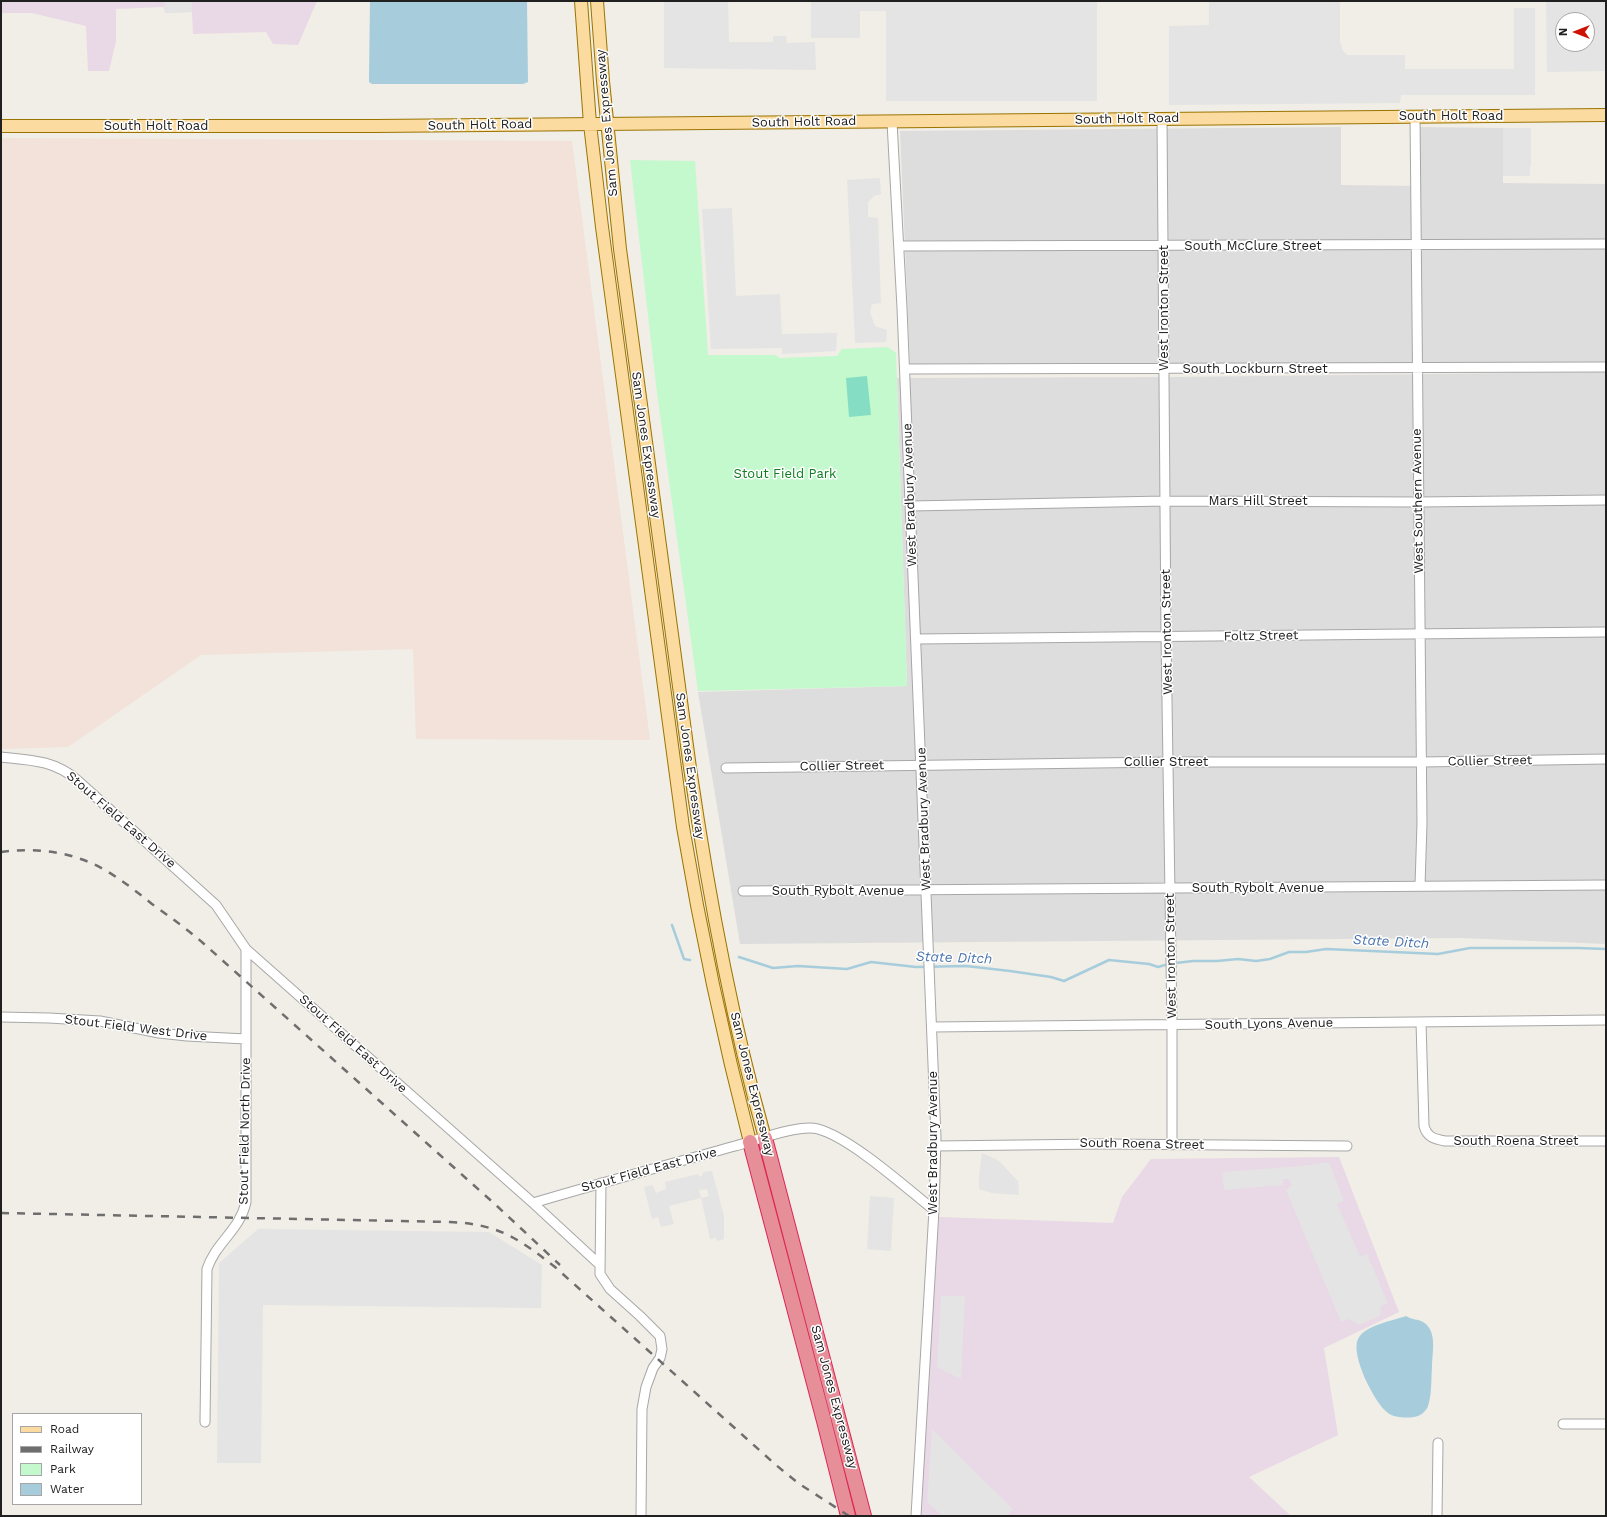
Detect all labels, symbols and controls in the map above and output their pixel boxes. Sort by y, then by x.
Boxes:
north arrow [1555,12,1595,52]
text: N [1557,28,1570,36]
street label: Sam Jones Expressway [593,49,621,197]
street label: South Holt Road [1399,108,1503,124]
street label: South Holt Road [1075,110,1179,128]
street label: South Holt Road [752,113,856,131]
street label: South Holt Road [428,116,532,134]
street label: South Holt Road [104,118,208,134]
street label: South McClure Street [1184,238,1322,254]
street label: West Ironton Street [1156,245,1172,371]
street label: South Lockburn Street [1182,361,1328,377]
street label: Sam Jones Expressway [628,371,664,519]
street label: West Bradbury Avenue [900,423,920,567]
street label: West Southern Avenue [1409,428,1427,574]
park label: Stout Field Park [734,466,836,482]
street label: Mars Hill Street [1208,493,1308,509]
street label: West Ironton Street [1158,569,1176,695]
street label: Foltz Street [1224,628,1298,644]
street label: Sam Jones Expressway [672,692,708,840]
street label: West Bradbury Avenue [914,747,934,891]
street label: Collier Street [1448,752,1532,770]
street label: Collier Street [1124,754,1208,770]
street label: Collier Street [800,757,884,775]
street label: Stout Field East Drive [63,768,179,872]
street label: South Rybolt Avenue [1192,880,1324,896]
street label: South Rybolt Avenue [772,883,904,899]
street label: West Ironton Street [1162,893,1180,1019]
water label: State Ditch [1352,932,1430,952]
water label: State Ditch [915,948,993,968]
street label: Stout Field East Drive [296,991,410,1097]
street label: Sam Jones Expressway [727,1010,777,1158]
street label: Stout Field West Drive [64,1012,208,1044]
street label: South Lyons Avenue [1205,1015,1333,1033]
street label: Stout Field North Drive [236,1057,254,1205]
street label: West Bradbury Avenue [925,1071,941,1215]
street label: South Roena Street [1454,1133,1578,1149]
street label: South Roena Street [1079,1135,1205,1153]
street label: Stout Field East Drive [580,1144,718,1196]
street label: Sam Jones Expressway [807,1324,861,1470]
legend [12,1413,142,1505]
text: Road [50,1422,79,1436]
text: Railway [50,1442,94,1456]
text: Park [50,1462,76,1476]
text: Water [50,1482,84,1496]

